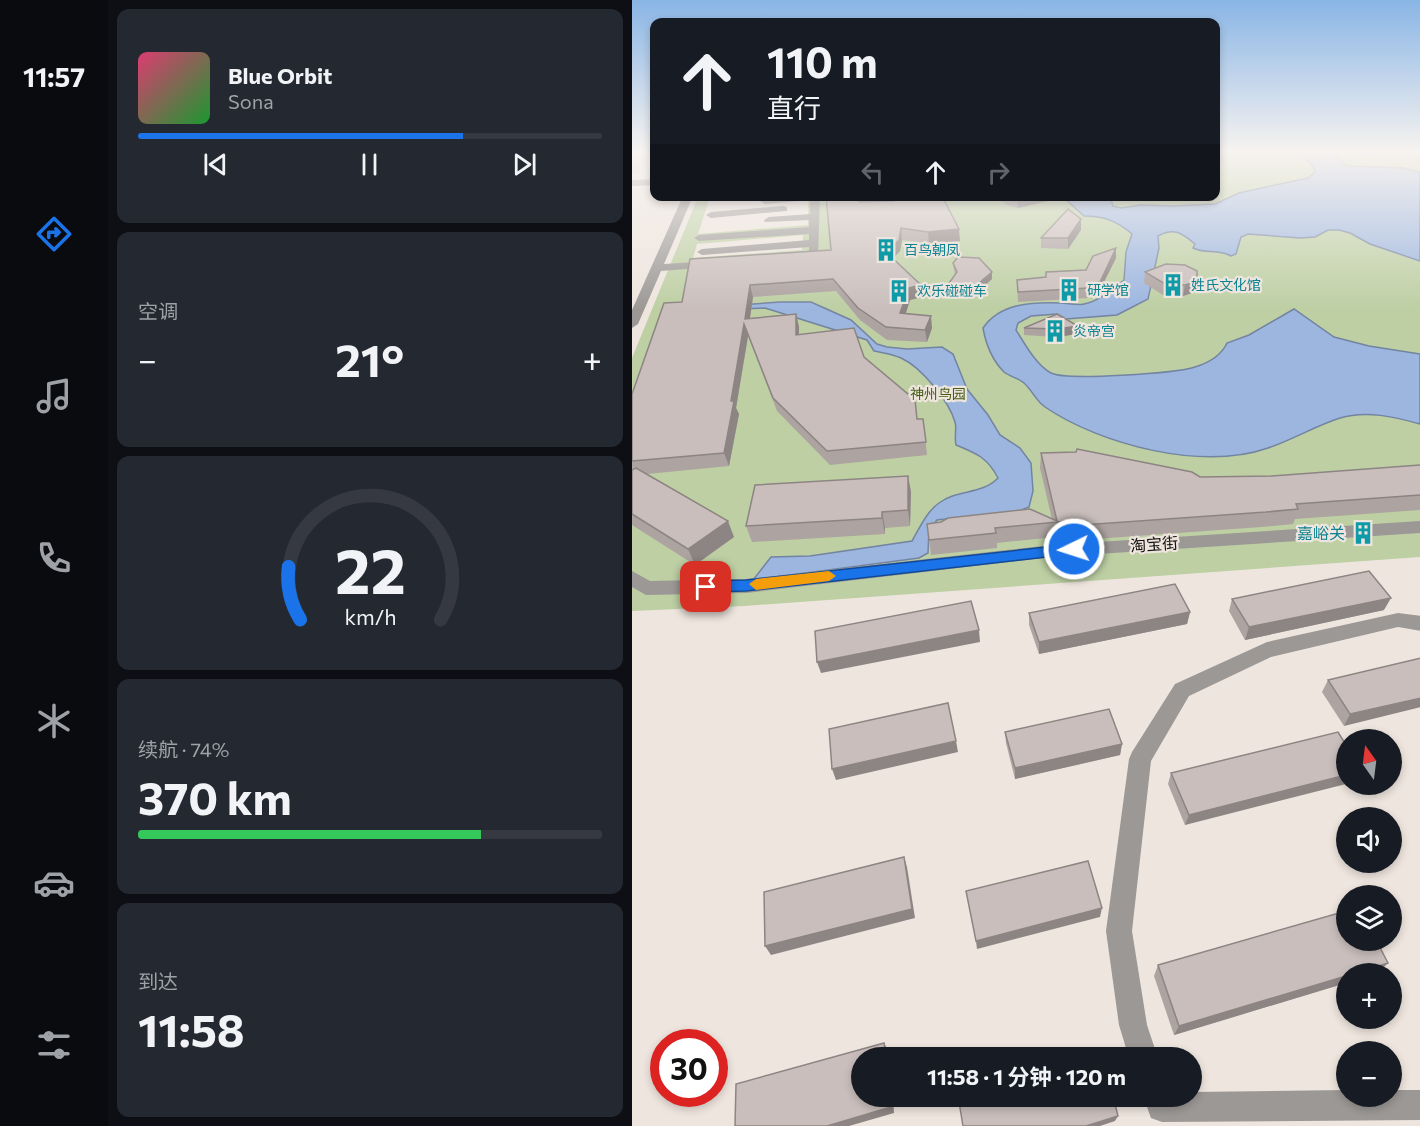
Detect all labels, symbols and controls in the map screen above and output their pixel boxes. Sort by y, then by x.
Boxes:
text: 110 m [767,35,878,87]
icon: ahead [668,42,746,120]
text: 11:57 [23,60,85,93]
text: Blue Orbit [228,62,332,89]
text: Sona [228,89,274,113]
text: 直行 [767,91,821,124]
icon: previous [199,148,232,181]
icon: pause [353,148,386,181]
icon: next [508,148,541,181]
icon: left [856,156,889,189]
icon: ahead [919,156,952,189]
icon: right [982,156,1015,189]
icon: directions [33,213,75,255]
building icon: 百鸟朝凤 [873,237,899,263]
place label: 百鸟朝凤 [904,241,960,258]
building icon: 姓氏文化馆 [1160,272,1186,298]
place label: 姓氏文化馆 [1191,276,1261,293]
building icon: 研学馆 [1056,277,1082,303]
building icon: 欢乐碰碰车 [886,278,912,304]
place label: 研学馆 [1087,281,1129,298]
place label: 欢乐碰碰车 [917,282,987,299]
text: 空调 [138,299,178,323]
building icon: 炎帝宫 [1042,318,1068,344]
place label: 炎帝宫 [1073,322,1115,339]
text: 21° [335,331,404,386]
text: − [138,338,157,379]
text: + [583,338,602,379]
icon: music [33,375,75,417]
park label: 神州鸟园 [910,385,966,402]
position arrow [1042,517,1106,581]
building icon: 嘉峪关 [1350,520,1376,546]
place label: 嘉峪关 [1297,523,1345,542]
text: 22 [334,531,406,607]
street label: 淘宝街 [1129,532,1179,555]
icon: phone [33,537,75,579]
pin [680,561,731,612]
icon: arrive [689,570,722,603]
text: km/h [344,603,396,629]
icon: climate [33,700,75,742]
north arrow [1336,729,1402,795]
map controls [1336,729,1402,1107]
text: 续航 · 74% [138,737,229,761]
text: 370 km [138,769,292,824]
button: sound [1336,807,1402,873]
icon: car [33,862,75,904]
button: layers [1336,885,1402,951]
button: + [1336,963,1402,1029]
text: 到达 [138,969,178,993]
text: 11:58 [138,1001,245,1056]
icon: filters [33,1024,75,1066]
speed limit sign: 30 [650,1029,728,1107]
button: − [1336,1041,1402,1107]
text: 11:58 · 1 分钟 · 120 m [927,1063,1126,1090]

